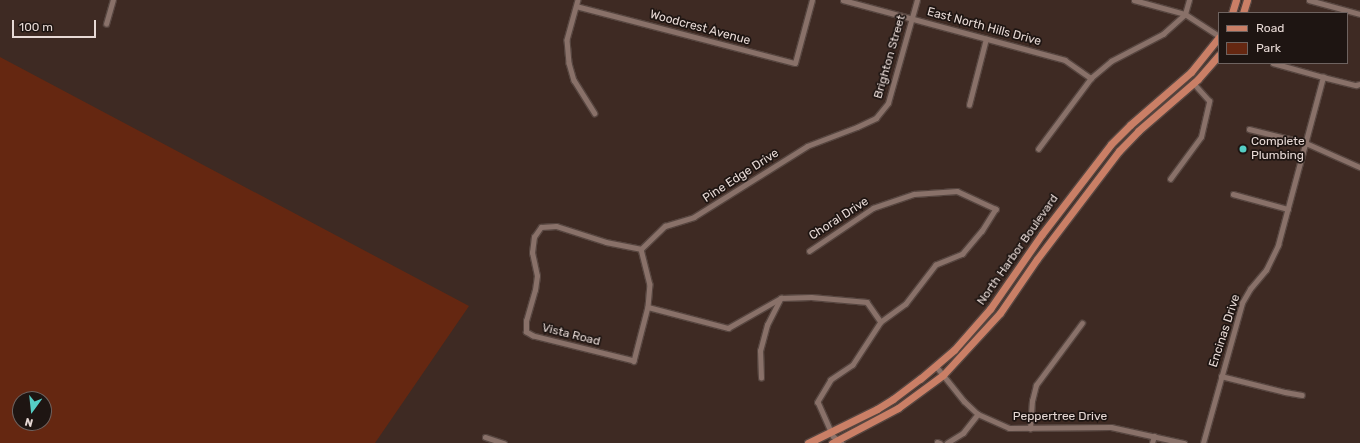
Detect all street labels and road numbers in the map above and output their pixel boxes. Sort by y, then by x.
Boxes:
street label: East North Hills Drive [925,5,1043,49]
street label: Woodcrest Avenue [648,8,752,48]
street label: Brighton Street [871,14,909,100]
street label: Pine Edge Drive [700,146,782,206]
street label: North Harbor Boulevard [974,192,1062,308]
street label: Choral Drive [807,194,871,244]
street label: Encinas Drive [1206,293,1244,369]
street label: Vista Road [540,321,602,349]
street label: Peppertree Drive [1013,410,1107,424]

